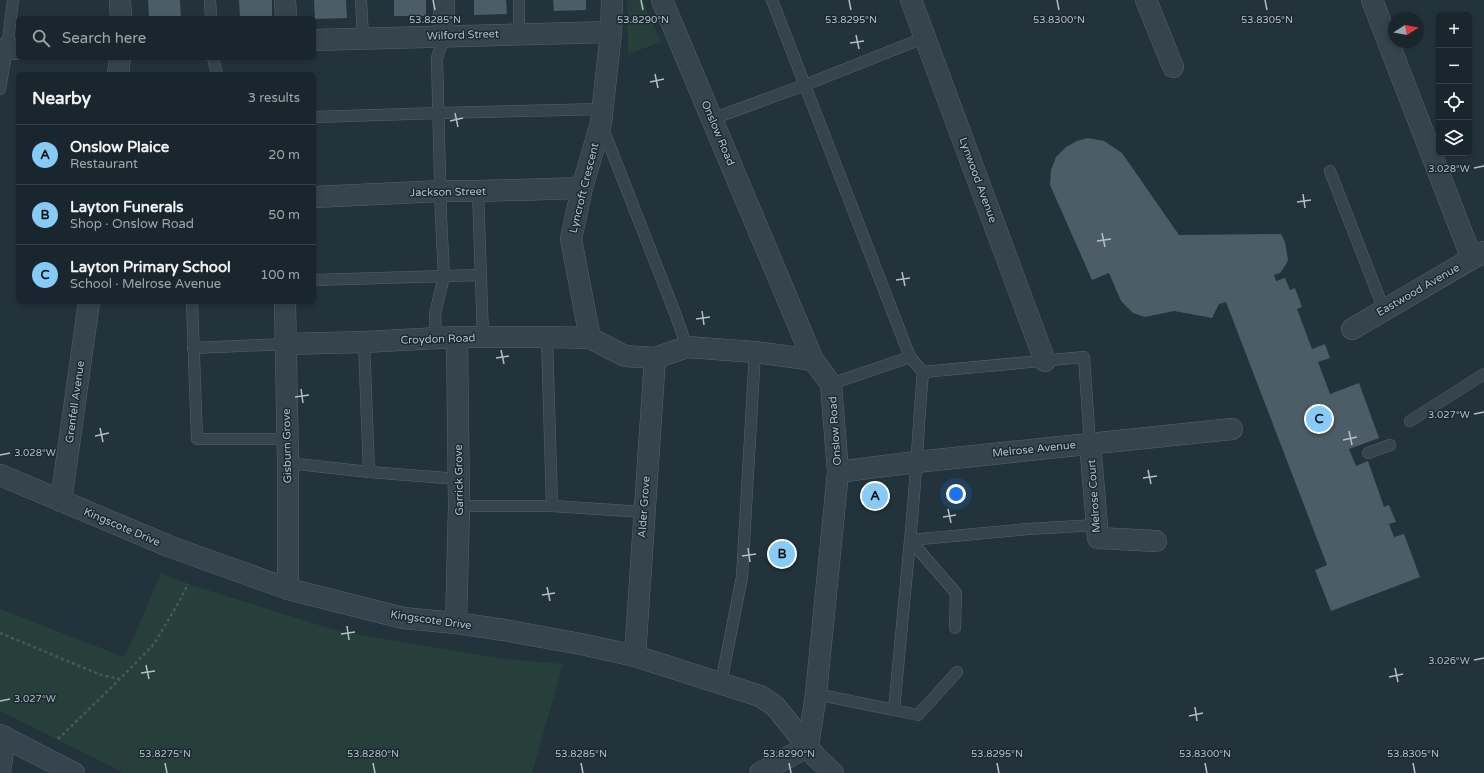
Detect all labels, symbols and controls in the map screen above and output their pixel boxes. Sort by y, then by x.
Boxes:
north arrow [1388,12,1424,48]
map controls [1436,12,1472,156]
button: + [1436,12,1472,48]
text: 53.8285°N [409,14,461,26]
text: 53.8290°N [617,14,669,26]
text: 53.8295°N [825,14,877,26]
text: 53.8300°N [1033,14,1085,26]
text: 53.8305°N [1241,14,1293,26]
search box [16,16,316,60]
icon: search [30,27,52,49]
street label: Wilford Street [427,27,499,43]
text: Search here [62,29,146,47]
button: − [1436,48,1472,84]
button: locate [1436,84,1472,120]
text: Nearby [32,88,91,109]
text: 3 results [248,90,300,106]
street label: Onslow Road [698,99,738,168]
button: layers [1436,120,1472,156]
street label: Lynwood Avenue [956,135,1000,225]
text: Onslow Plaice [70,138,169,156]
street label: Lyncroft Crescent [566,142,602,234]
text: A [40,147,50,163]
text: 20 m [268,147,300,163]
text: Restaurant [70,156,138,172]
text: 3.028°W [1428,163,1470,175]
street label: Jackson Street [410,185,486,199]
text: Layton Funerals [70,198,184,216]
text: B [40,207,50,223]
text: 50 m [268,207,300,223]
text: Shop · Onslow Road [70,216,194,232]
text: Layton Primary School [70,258,231,276]
street label: Eastwood Avenue [1374,261,1462,319]
text: C [40,267,50,283]
text: 100 m [260,267,300,283]
text: School · Melrose Avenue [70,276,221,292]
street label: Croydon Road [400,331,476,347]
street label: Grenfell Avenue [63,360,87,444]
street label: Onslow Road [826,396,844,466]
pin: C [1306,404,1332,434]
street label: Gisburn Grove [280,409,294,483]
text: 3.027°W [1428,409,1470,421]
street label: Melrose Avenue [992,438,1076,460]
street label: Garrick Grove [452,444,466,516]
text: 3.028°W [14,447,56,459]
street label: Melrose Court [1085,459,1103,533]
street label: Alder Grove [635,476,653,538]
pin: A [862,481,888,511]
your location [946,484,966,504]
street label: Kingscote Drive [82,505,162,549]
pin: B [769,539,795,569]
street label: Kingscote Drive [390,608,472,632]
text: 3.026°W [1428,655,1470,667]
text: 3.027°W [14,693,56,705]
text: 53.8275°N [139,748,191,760]
text: 53.8280°N [347,748,399,760]
text: 53.8285°N [555,748,607,760]
text: 53.8290°N [763,748,815,760]
text: 53.8295°N [971,748,1023,760]
text: 53.8300°N [1179,748,1231,760]
text: 53.8305°N [1387,748,1439,760]

